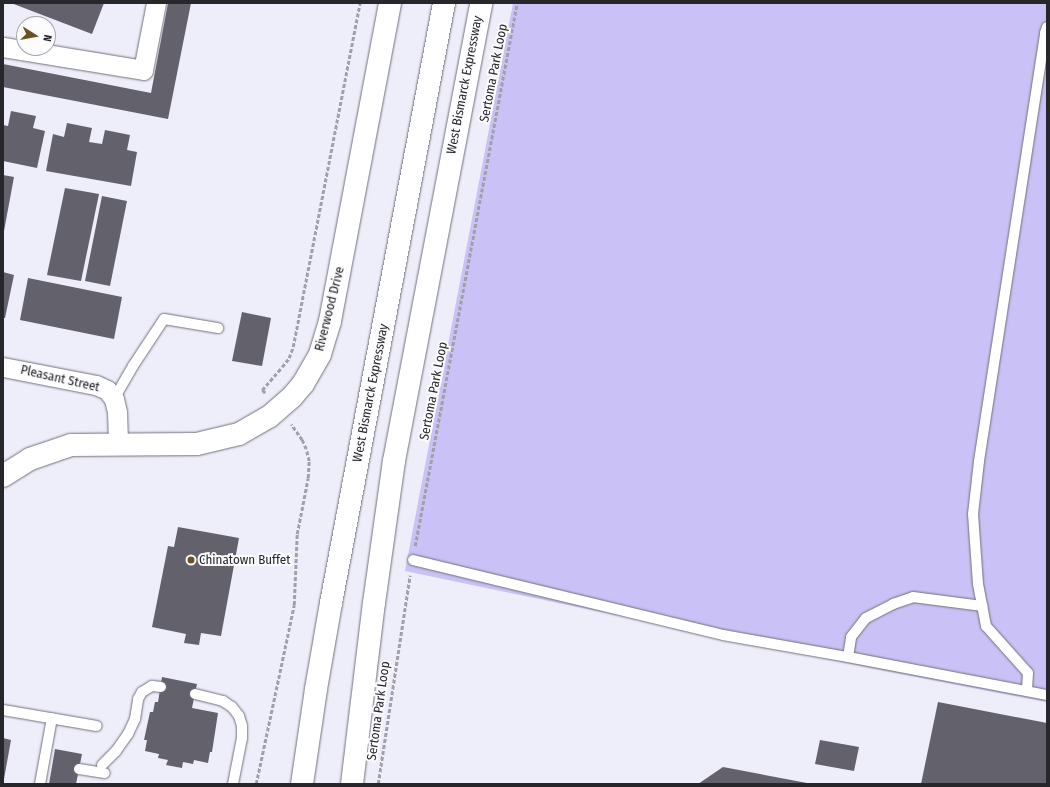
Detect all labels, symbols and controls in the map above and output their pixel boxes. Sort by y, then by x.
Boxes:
street label: West Bismarck Expressway [444,15,486,155]
north arrow [16,16,56,56]
street label: Sertoma Park Loop [477,22,511,124]
text: N [40,34,54,43]
street label: Riverwood Drive [312,265,348,353]
street label: West Bismarck Expressway [350,323,392,463]
street label: Sertoma Park Loop [417,340,451,442]
street label: Pleasant Street [19,362,101,396]
place label: Chinatown Buffet [199,552,291,568]
marker: Chinatown Buffet [186,555,196,565]
street label: Sertoma Park Loop [364,660,394,762]

